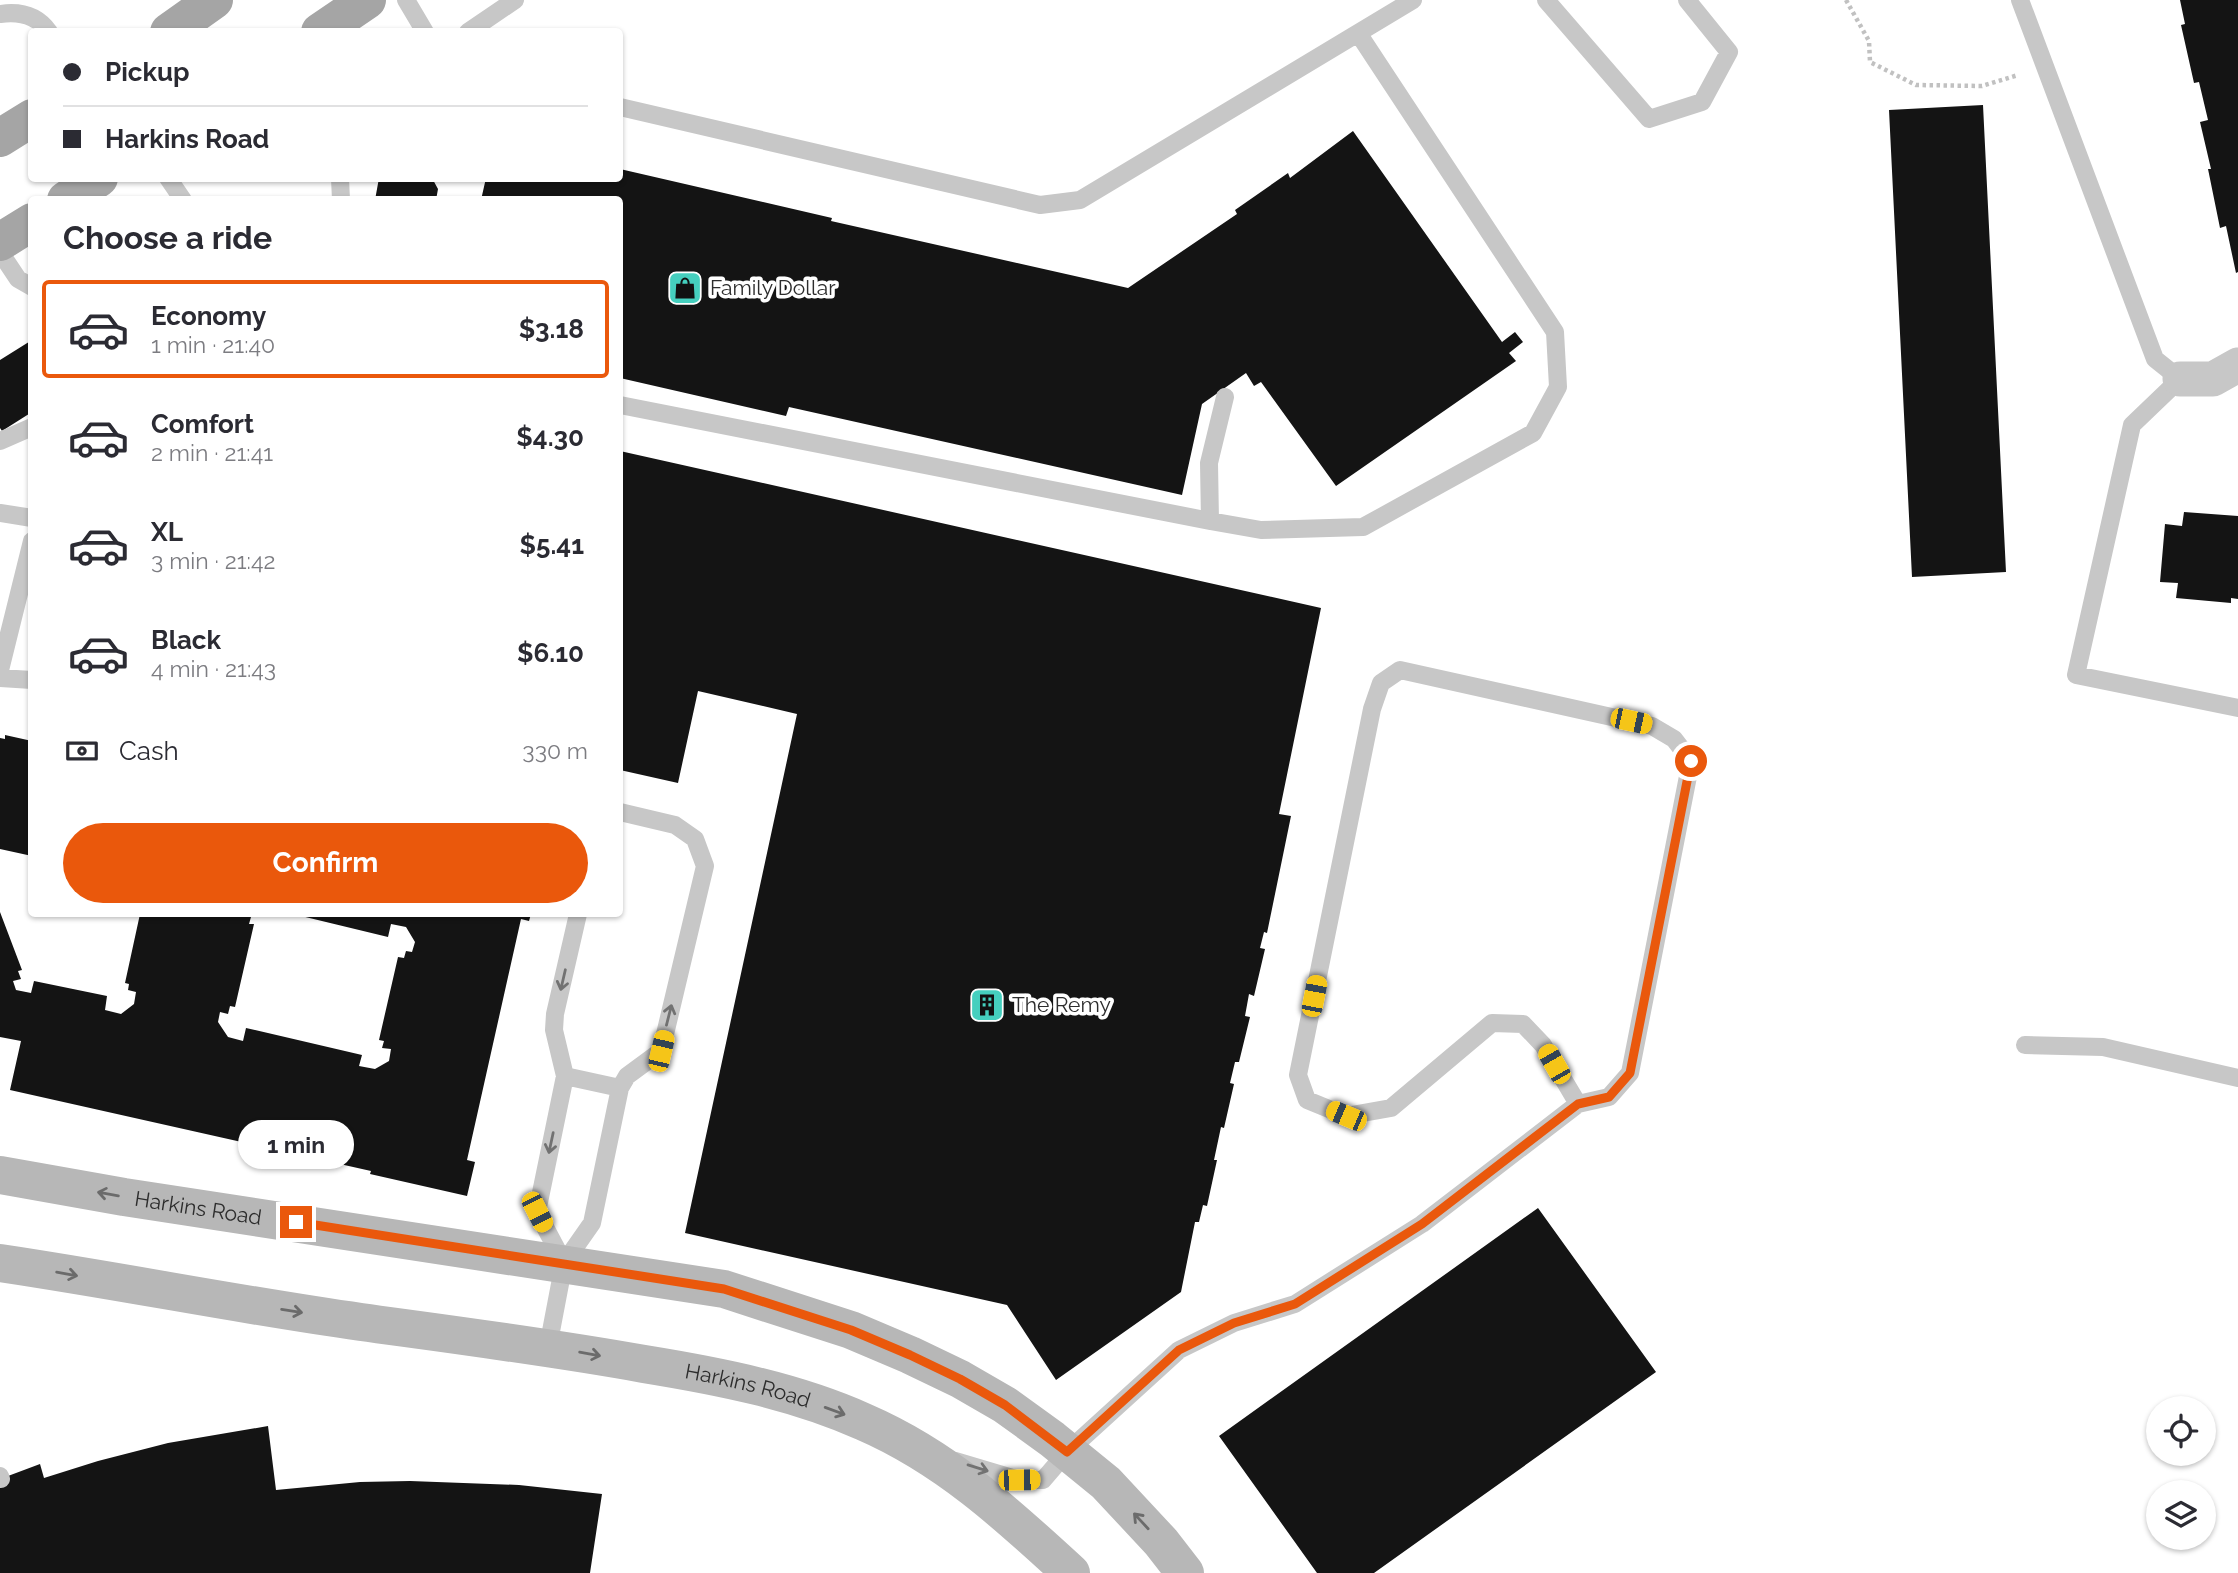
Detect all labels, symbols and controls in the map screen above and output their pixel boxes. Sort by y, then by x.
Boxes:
text: Pickup [105,57,190,87]
text: Harkins Road [105,124,269,154]
text: Choose a ride [63,219,272,256]
shop icon: Family Dollar [666,269,704,307]
place label: Family Dollar [710,275,836,300]
icon: car [67,298,130,361]
text: Economy [151,301,266,331]
text: $3.18 [519,314,584,344]
text: 1 min · 21:40 [151,331,275,358]
icon: car [67,406,130,469]
text: Comfort [151,409,254,439]
text: $4.30 [516,422,584,452]
text: 2 min · 21:41 [151,439,273,466]
icon: car [67,514,130,577]
text: XL [151,517,183,547]
text: $5.41 [520,530,584,560]
text: 3 min · 21:42 [151,547,275,574]
icon: car [67,622,130,685]
text: Black [151,625,221,655]
text: $6.10 [517,638,584,668]
text: 4 min · 21:43 [151,655,276,682]
car [1609,706,1654,736]
icon: cash [63,732,101,770]
text: Cash [119,736,179,766]
text: 330 m [522,737,588,764]
route start [1675,745,1707,777]
button: Confirm [63,823,588,903]
one-way arrow [555,968,569,991]
car [1300,973,1329,1019]
building icon: The Remy [968,986,1006,1024]
place label: The Remy [1012,992,1111,1017]
one-way arrow [663,1004,676,1027]
car [647,1028,676,1074]
car [1535,1041,1574,1087]
car [1323,1098,1370,1134]
callout: 1 min [238,1120,354,1170]
text: 1 min [267,1131,325,1158]
one-way arrow [544,1131,558,1154]
street label: Harkins Road [133,1186,263,1230]
one-way arrow [97,1187,120,1200]
car [519,1189,556,1235]
route end [280,1206,312,1238]
one-way arrow [55,1268,78,1281]
one-way arrow [280,1305,303,1318]
one-way arrow [578,1348,601,1361]
street label: Harkins Road [683,1358,814,1413]
map controls [2146,1396,2216,1550]
button: locate [2146,1396,2216,1466]
one-way arrow [823,1406,845,1418]
one-way arrow [967,1463,989,1475]
car [998,1469,1041,1491]
button: layers [2146,1480,2216,1550]
one-way arrow [1133,1513,1150,1530]

